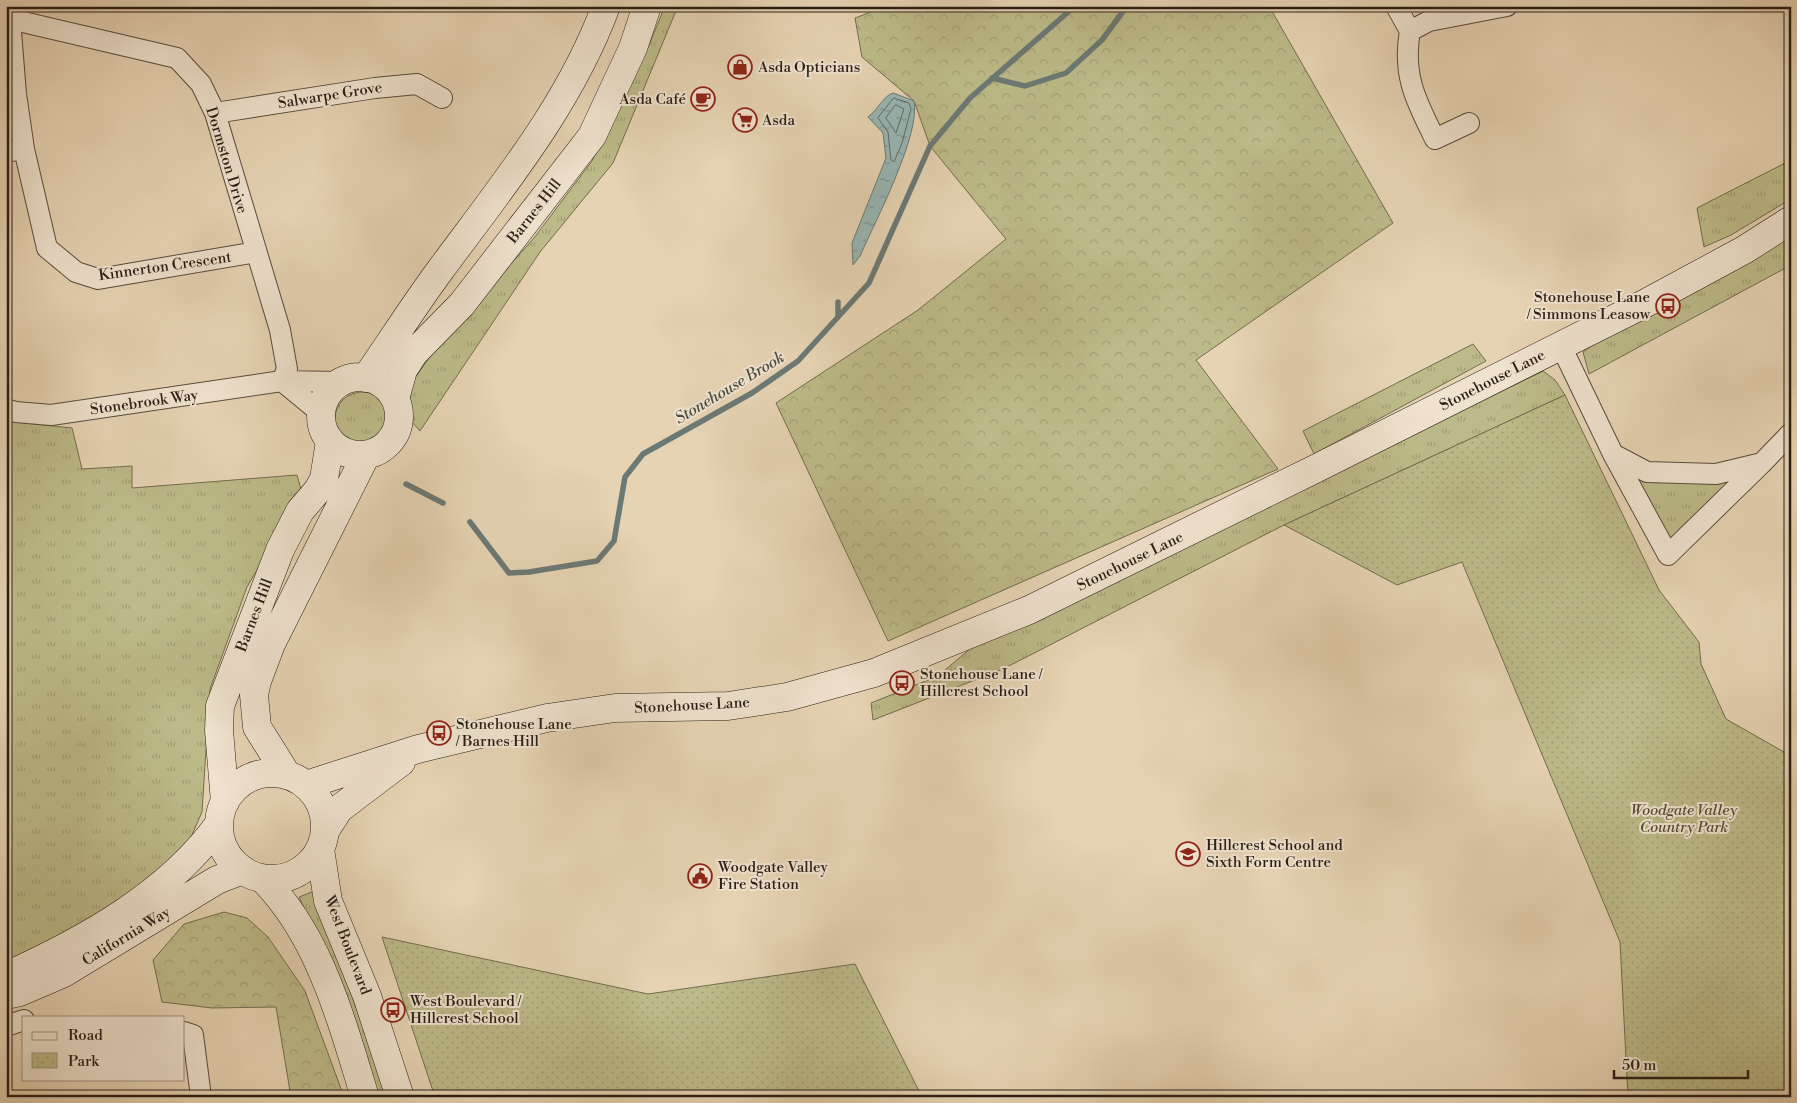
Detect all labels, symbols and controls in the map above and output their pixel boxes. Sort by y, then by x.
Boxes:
shop icon: Asda Opticians [727,54,753,80]
place label: Asda Opticians [757,58,860,77]
street label: Salwarpe Grove [277,78,384,113]
cafe icon: Asda Café [690,86,716,112]
place label: Asda Café [618,90,686,109]
street label: Dormston Drive [201,105,252,216]
supermarket icon: Asda [732,107,758,133]
place label: Asda [761,111,795,130]
street label: Barnes Hill [503,175,566,248]
street label: Kinnerton Crescent [97,248,233,285]
place label: Stonehouse Lane / Simmons Leasow [1526,288,1651,324]
bus stop icon: Stonehouse Lane / Simmons Leasow [1655,293,1681,319]
street label: Stonehouse Lane [1436,346,1548,415]
water label: Stonehouse Brook [671,347,788,429]
street label: Stonebrook Way [89,385,200,419]
street label: Stonehouse Lane [1074,528,1186,595]
street label: Barnes Hill [231,575,277,655]
place label: Stonehouse Lane / Hillcrest School [920,665,1043,701]
bus stop icon: Stonehouse Lane / Hillcrest School [889,670,915,696]
street label: Stonehouse Lane [634,693,750,718]
place label: Stonehouse Lane / Barnes Hill [455,715,572,751]
bus stop icon: Stonehouse Lane / Barnes Hill [426,720,452,746]
park label: Woodgate Valley Country Park [1631,801,1738,837]
place label: Hillcrest School and Sixth Form Centre [1206,836,1343,872]
school or university icon: Hillcrest School and Sixth Form Centre [1175,841,1201,867]
place label: Woodgate Valley Fire Station [717,858,829,894]
public building icon: Woodgate Valley Fire Station [687,863,713,889]
street label: West Boulevard [320,892,375,998]
street label: California Way [79,902,174,970]
place label: West Boulevard / Hillcrest School [409,992,522,1028]
bus stop icon: West Boulevard / Hillcrest School [380,997,406,1023]
legend [22,1016,185,1080]
text: Road [68,1026,103,1045]
scale bar [1614,1048,1748,1080]
text: Park [68,1052,100,1071]
text: 50 m [1622,1056,1656,1075]

